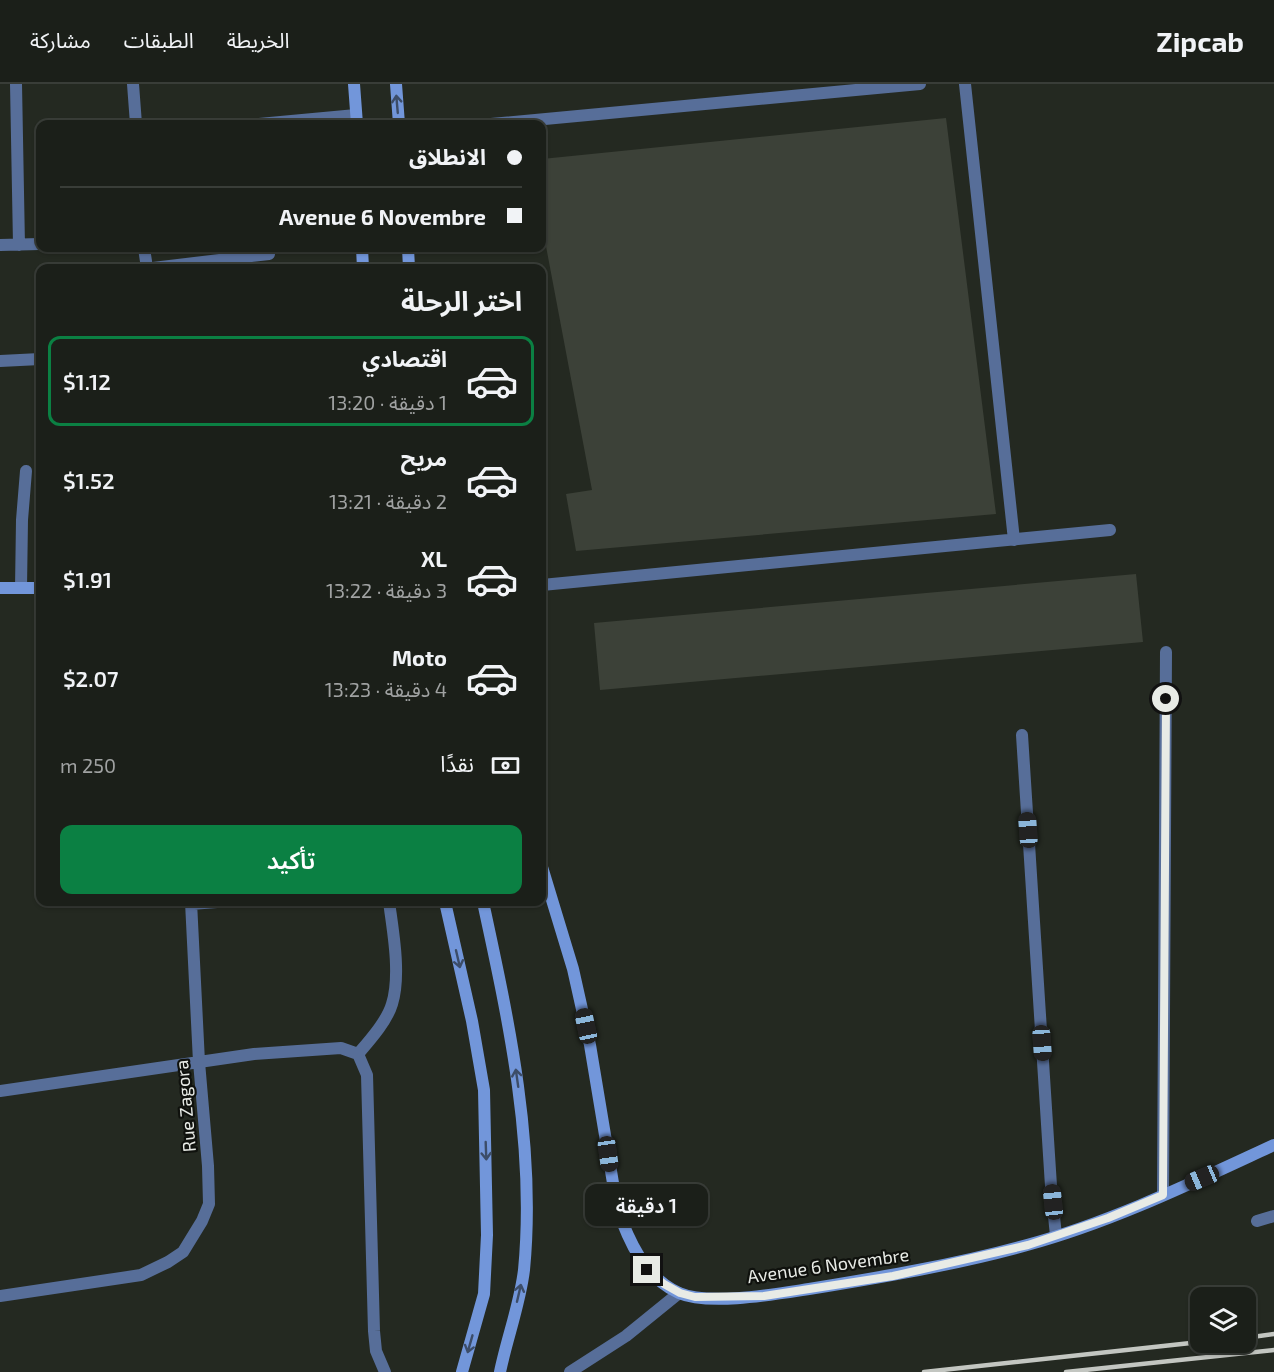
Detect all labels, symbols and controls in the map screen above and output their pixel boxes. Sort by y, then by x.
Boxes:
text: Zipcab [1156,24,1244,58]
text: مشاركة [30,27,91,52]
text: الطبقات [124,27,194,52]
text: الخريطة [227,27,290,52]
one-way arrow [391,95,402,115]
text: الانطلاق [409,143,486,169]
text: Avenue 6 Novembre [279,203,486,229]
text: اختر الرحلة [401,284,522,316]
text: اقتصادي [362,345,447,371]
icon: car [465,354,519,408]
text: $1.12 [63,368,111,394]
text: 1 دقيقة · 13:20 [328,390,447,414]
text: مريح [401,444,447,470]
icon: car [465,453,519,507]
text: $1.52 [63,467,115,493]
text: 2 دقيقة · 13:21 [329,489,447,513]
text: XL [421,545,447,571]
icon: car [465,552,519,606]
text: $1.91 [63,566,112,592]
text: 3 دقيقة · 13:22 [326,578,447,602]
text: Moto [392,644,447,670]
icon: car [465,651,519,705]
text: $2.07 [63,665,119,691]
text: 4 دقيقة · 13:23 [325,677,447,701]
route start [1152,685,1179,712]
icon: cash [489,749,522,782]
text: نقدًا [440,750,474,776]
text: 250 m [60,753,116,777]
car [1018,811,1038,849]
button: تأكيد [60,825,522,894]
one-way arrow [453,948,464,968]
car [573,1007,599,1045]
car [1032,1024,1052,1062]
street label: Rue Zagora [170,1059,200,1153]
one-way arrow [511,1069,522,1088]
car [597,1135,619,1173]
one-way arrow [480,1140,491,1160]
car [1182,1163,1222,1193]
callout: 1 دقيقة [586,1183,708,1225]
car [1042,1183,1064,1221]
text: 1 دقيقة [616,1193,677,1217]
street label: Avenue 6 Novembre [746,1243,910,1287]
route end [633,1256,660,1283]
one-way arrow [513,1284,525,1303]
map controls [1190,1287,1256,1353]
button: layers [1190,1287,1256,1353]
one-way arrow [464,1334,475,1353]

